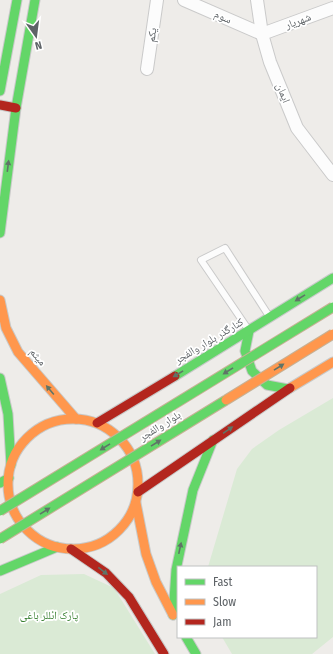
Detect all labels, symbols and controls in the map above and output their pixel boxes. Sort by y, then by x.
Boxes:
street label: سوم [212,7,234,27]
street label: شهریار [282,10,313,32]
north arrow [16,16,56,56]
street label: یکم [145,26,161,43]
text: N [34,38,43,52]
street label: ایمان [273,81,293,105]
one-way arrow [5,160,11,172]
one-way arrow [294,295,306,302]
street label: کنارگذر بلوار والفجر [171,315,246,367]
street label: میثم [26,346,49,369]
one-way arrow [273,364,285,371]
one-way arrow [222,368,234,375]
one-way arrow [172,371,184,378]
one-way arrow [45,384,54,395]
street label: بلوار والفجر [136,408,183,444]
one-way arrow [223,426,233,434]
one-way arrow [150,439,162,446]
one-way arrow [99,443,111,450]
one-way arrow [39,507,51,514]
one-way arrow [178,542,184,555]
legend [177,566,317,638]
one-way arrow [97,567,108,576]
text: Fast [213,575,232,589]
text: Slow [213,595,236,609]
park label: پارک ائللر باغی [20,609,78,622]
text: Jam [213,615,231,629]

